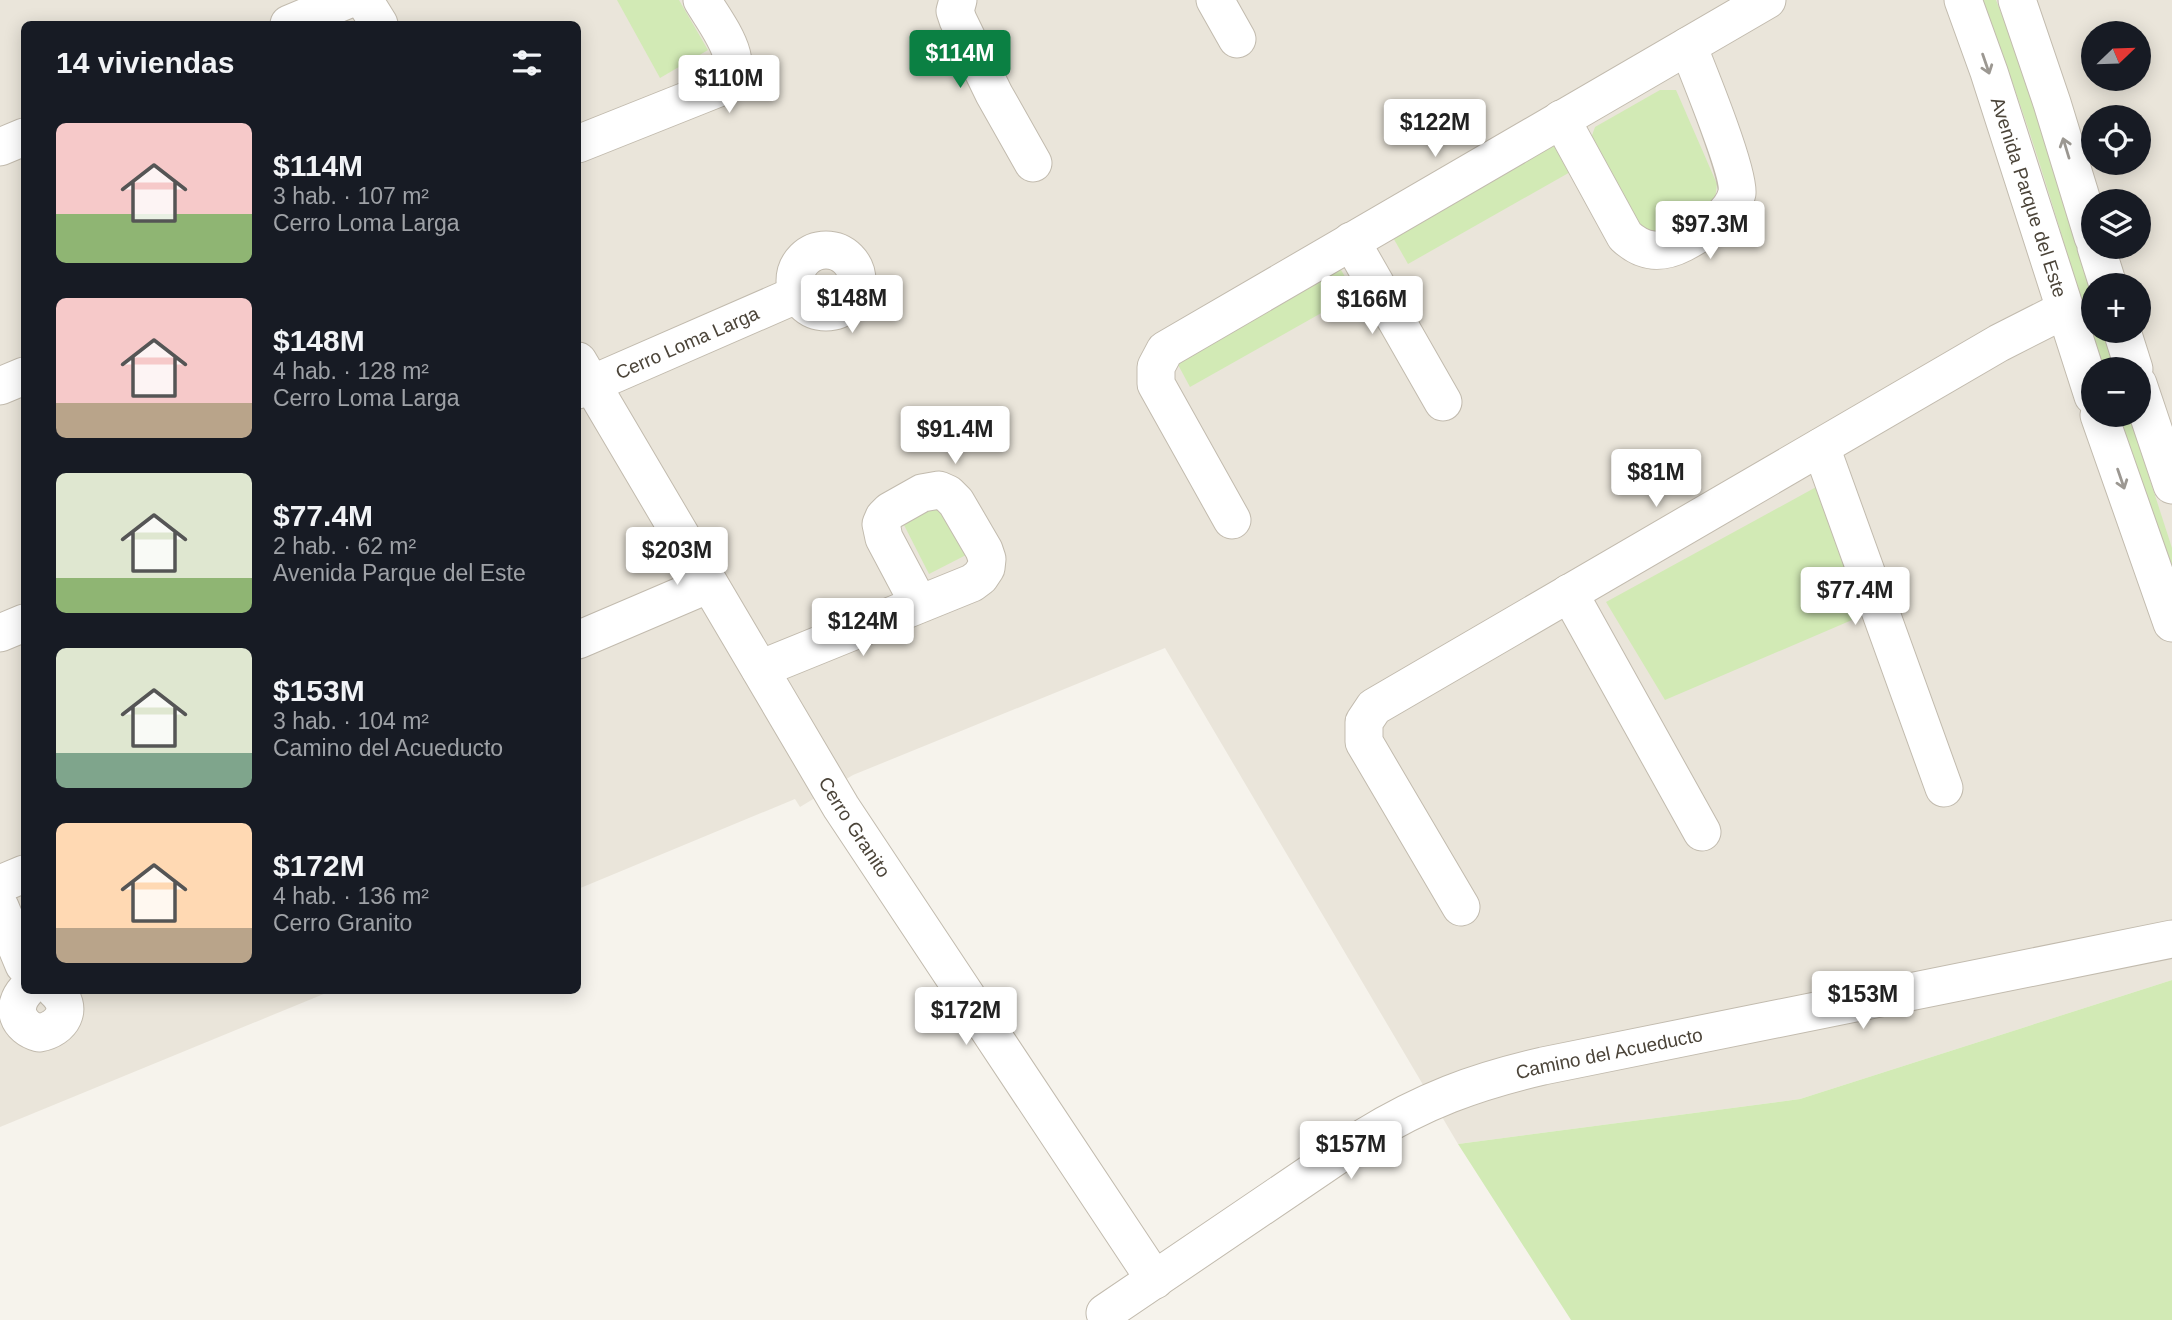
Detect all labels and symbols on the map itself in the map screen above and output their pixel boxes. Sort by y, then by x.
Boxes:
north arrow [2081,21,2151,91]
pin: $114M [911,31,1009,90]
one-way arrow [1981,53,1993,75]
pin: $110M [680,55,778,115]
street label: Avenida Parque del Este [1987,94,2071,300]
pin: $122M [1386,100,1484,159]
one-way arrow [2058,137,2071,159]
pin: $97.3M [1653,202,1767,261]
pin: $148M [803,276,901,335]
pin: $166M [1323,276,1421,336]
street label: Cerro Loma Larga [612,302,762,383]
pin: $91.4M [898,406,1012,466]
pin: $81M [1615,449,1697,509]
one-way arrow [2116,468,2128,490]
pin: $203M [628,528,726,587]
pin: $77.4M [1798,568,1912,627]
pin: $124M [814,598,912,658]
street label: Cerro Granito [815,773,895,881]
pin: $153M [1814,972,1912,1031]
pin: $172M [917,988,1015,1047]
street label: Camino del Acueducto [1513,1024,1704,1083]
pin: $157M [1302,1122,1400,1181]

